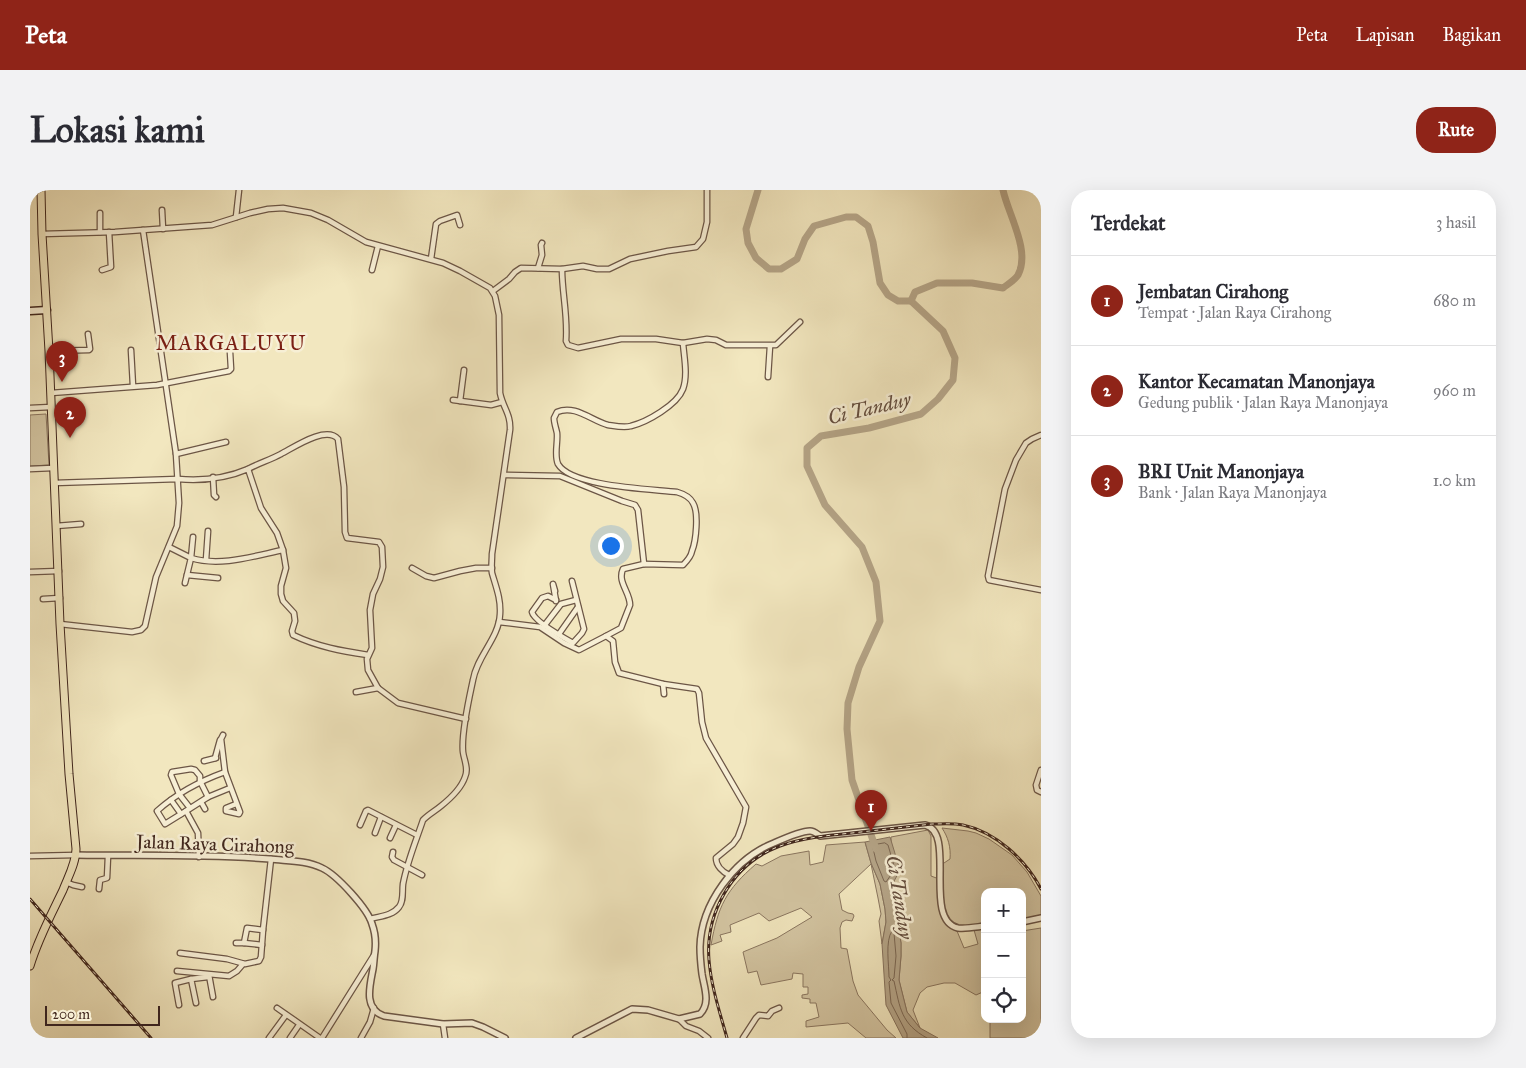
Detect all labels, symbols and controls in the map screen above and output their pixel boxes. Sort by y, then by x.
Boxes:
text: Peta [25,20,67,50]
text: Peta [1296,24,1328,46]
text: Lapisan [1356,24,1414,46]
text: Bagikan [1442,24,1501,46]
button: Rute [1416,107,1496,153]
text: Lokasi kami [30,109,205,152]
text: Terdekat [1091,210,1165,236]
text: 3 hasil [1436,213,1476,232]
text: Jembatan Cirahong [1138,280,1288,303]
text: 1 [1104,291,1110,310]
text: 680 m [1433,291,1476,310]
text: Tempat · Jalan Raya Cirahong [1138,303,1331,322]
district label: MARGALUYU [156,330,306,356]
pin: 3 [46,341,78,382]
text: Kantor Kecamatan Manonjaya [1138,370,1375,393]
text: 2 [1103,381,1111,400]
text: 960 m [1433,381,1476,400]
water label: Ci Tanduy [825,386,914,429]
text: Gedung publik · Jalan Raya Manonjaya [1138,393,1388,412]
pin: 2 [54,397,86,438]
text: BRI Unit Manonjaya [1138,460,1304,483]
text: 3 [1104,471,1110,490]
text: 1.0 km [1433,471,1476,490]
text: Bank · Jalan Raya Manonjaya [1138,483,1327,502]
your location [598,533,624,559]
pin: 1 [855,790,887,831]
street label: Jalan Raya Cirahong [134,830,294,859]
water label: Ci Tanduy [882,853,919,942]
map controls [981,888,1026,1023]
button: + [981,888,1026,933]
button: − [981,933,1026,978]
button: locate [981,978,1026,1023]
scale bar [45,1003,160,1026]
text: 200 m [52,1006,90,1023]

